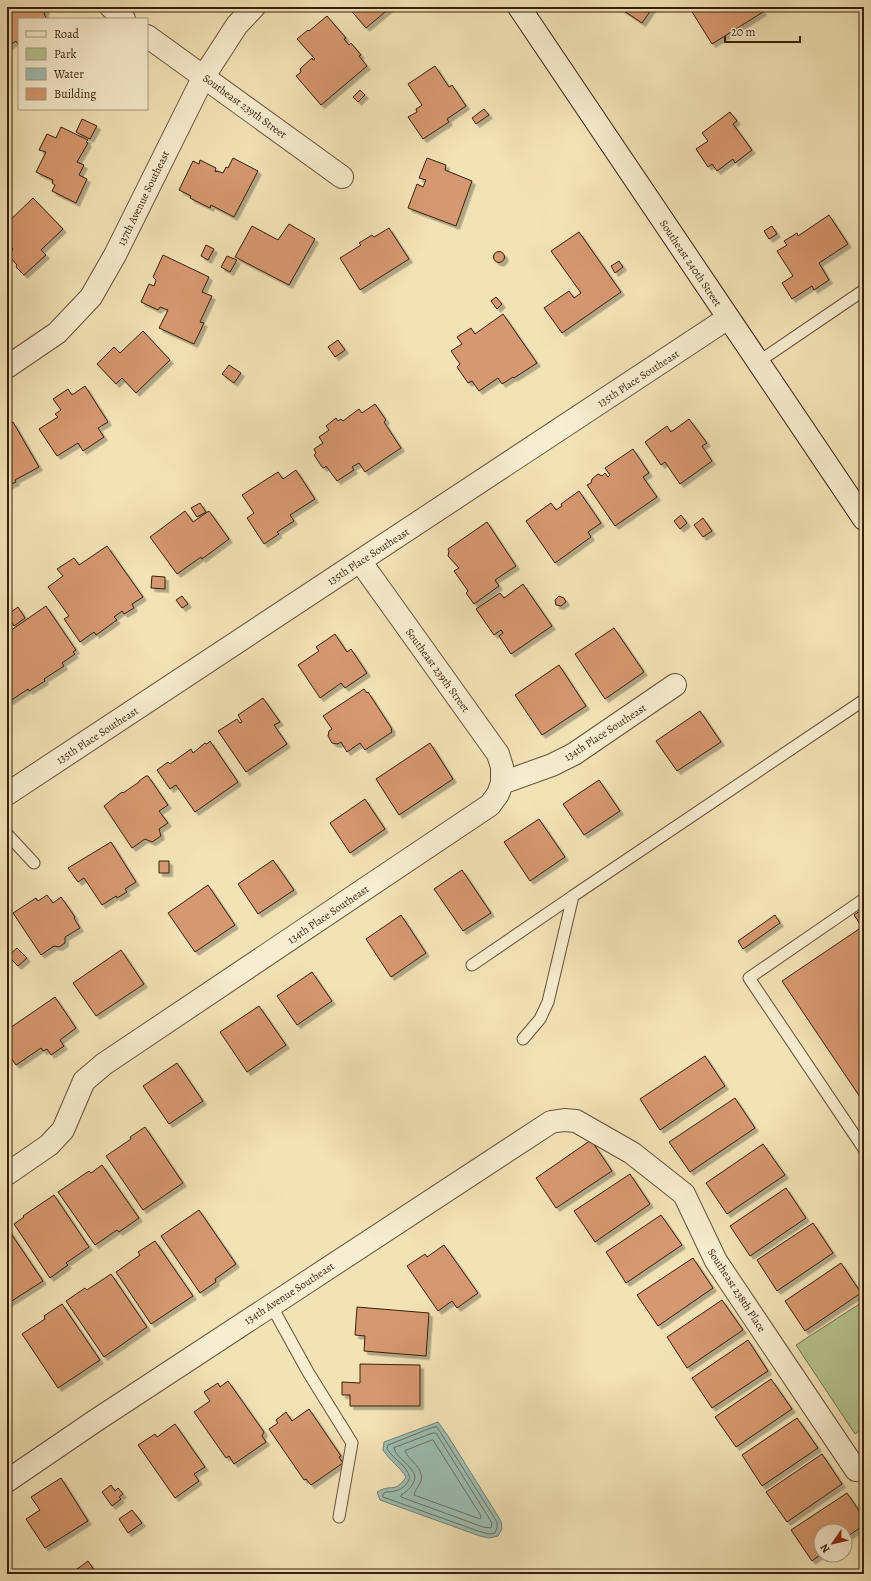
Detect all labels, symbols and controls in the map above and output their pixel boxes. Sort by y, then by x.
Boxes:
legend [18,18,148,110]
scale bar [725,18,800,44]
text: 20 m [731,24,755,40]
text: Road [54,26,80,42]
text: Park [54,46,77,62]
text: Water [53,66,84,82]
street label: Southeast 239th Street [200,71,290,142]
text: Building [54,86,96,102]
street label: 137th Avenue Southeast [114,148,173,248]
street label: Southeast 240th Street [656,217,725,310]
street label: 135th Place Southeast [594,346,682,411]
street label: 135th Place Southeast [324,524,412,589]
street label: Southeast 239th Street [402,625,473,716]
street label: 134th Place Southeast [561,700,650,765]
street label: 135th Place Southeast [53,703,141,768]
street label: 134th Place Southeast [285,881,372,947]
street label: Southeast 238th Place [704,1246,769,1335]
street label: 134th Avenue Southeast [241,1258,338,1328]
north arrow [813,1523,853,1563]
text: N [817,1541,834,1556]

